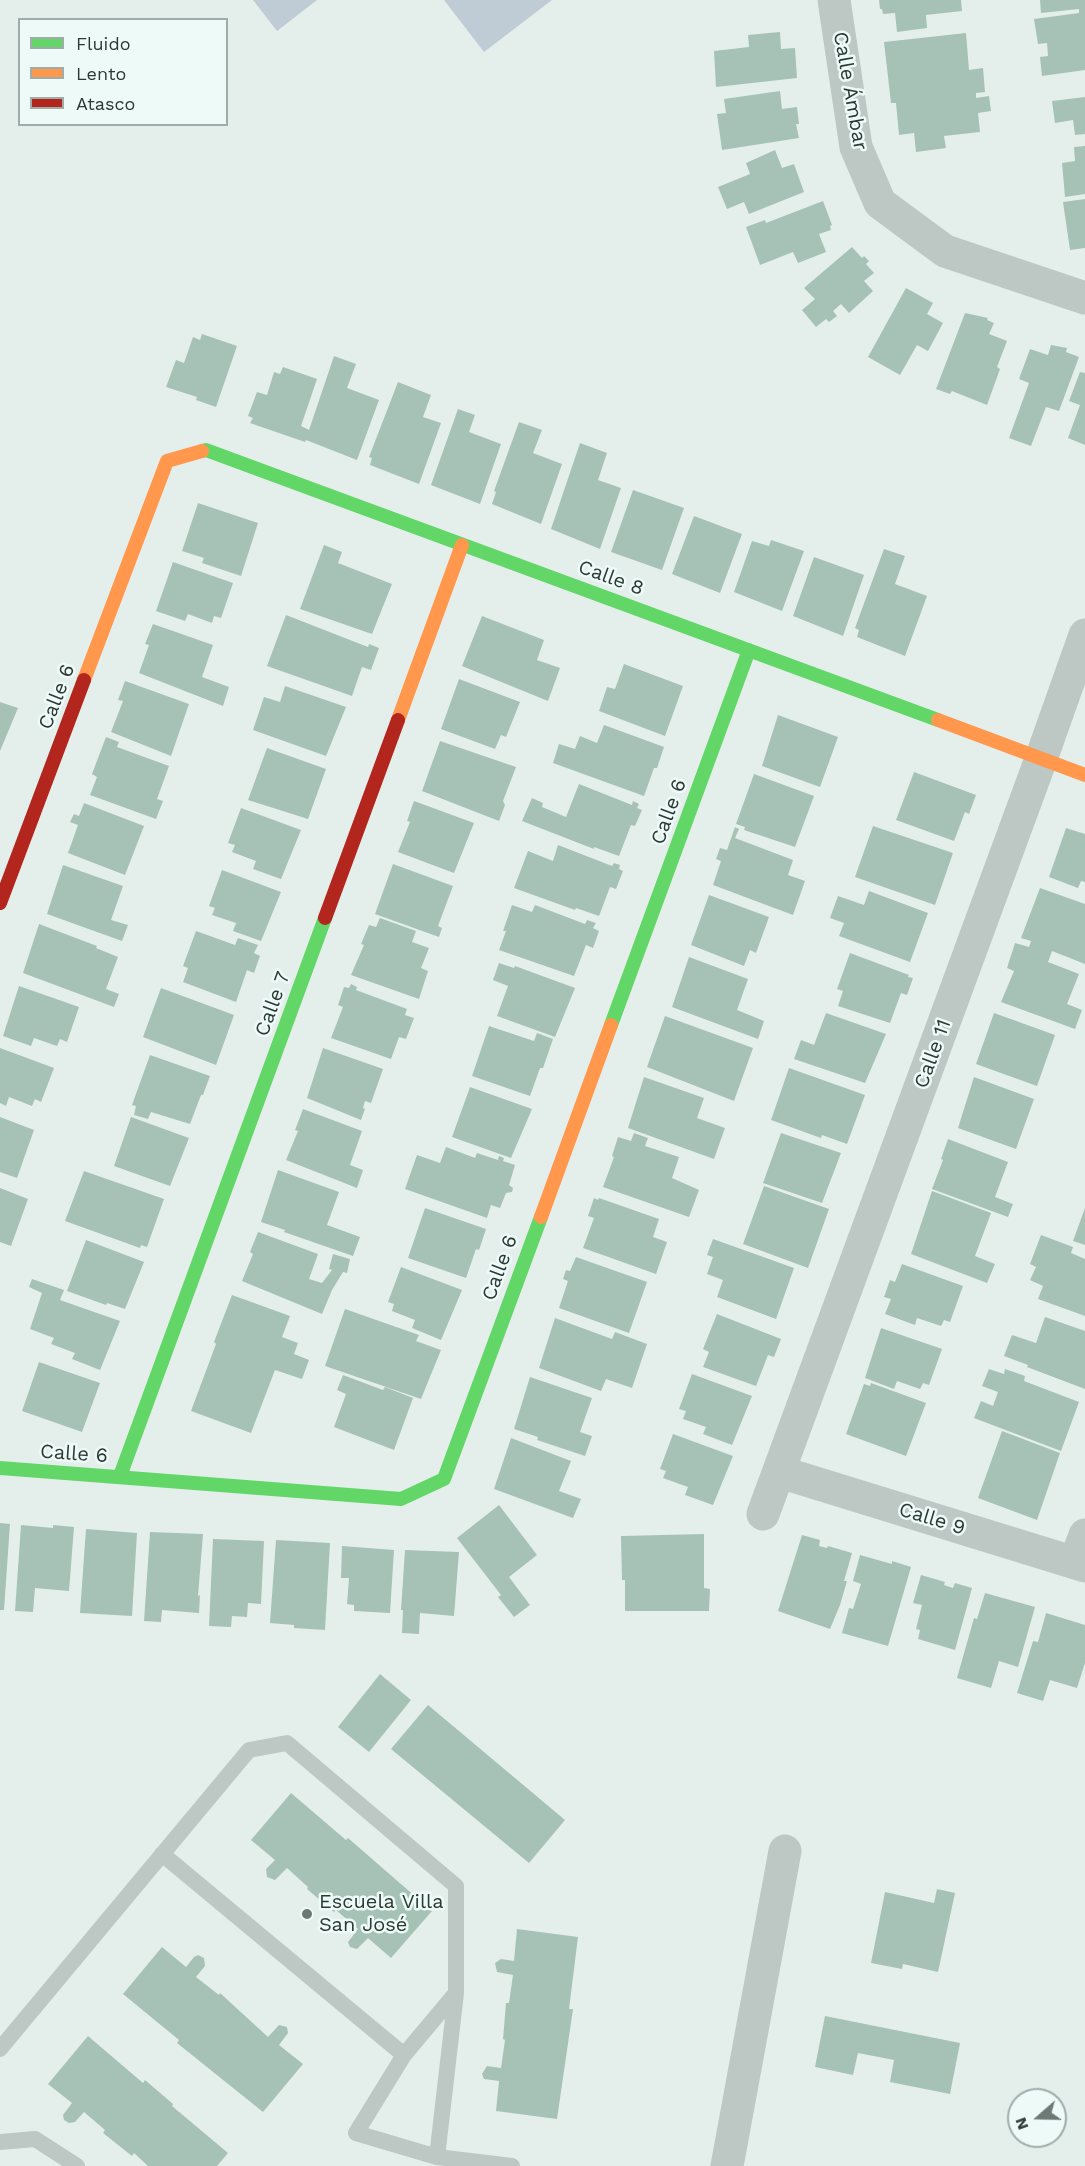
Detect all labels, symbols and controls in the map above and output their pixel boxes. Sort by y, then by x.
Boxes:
legend [18,18,228,126]
street label: Calle Ámbar [828,30,872,152]
text: Fluido [76,33,130,54]
text: Lento [76,63,126,84]
text: Atasco [76,93,135,114]
street label: Calle 8 [575,555,647,601]
street label: Calle 6 [34,661,80,733]
street label: Calle 6 [646,776,692,848]
street label: Calle 7 [250,968,296,1040]
street label: Calle 11 [910,1016,956,1092]
street label: Calle 6 [477,1232,523,1304]
street label: Calle 6 [39,1440,109,1468]
street label: Calle 9 [896,1498,968,1540]
place label: Escuela Villa San José [319,1890,443,1937]
marker: Escuela Villa San José [300,1907,314,1921]
north arrow [1007,2088,1067,2148]
text: N [1011,2115,1032,2132]

